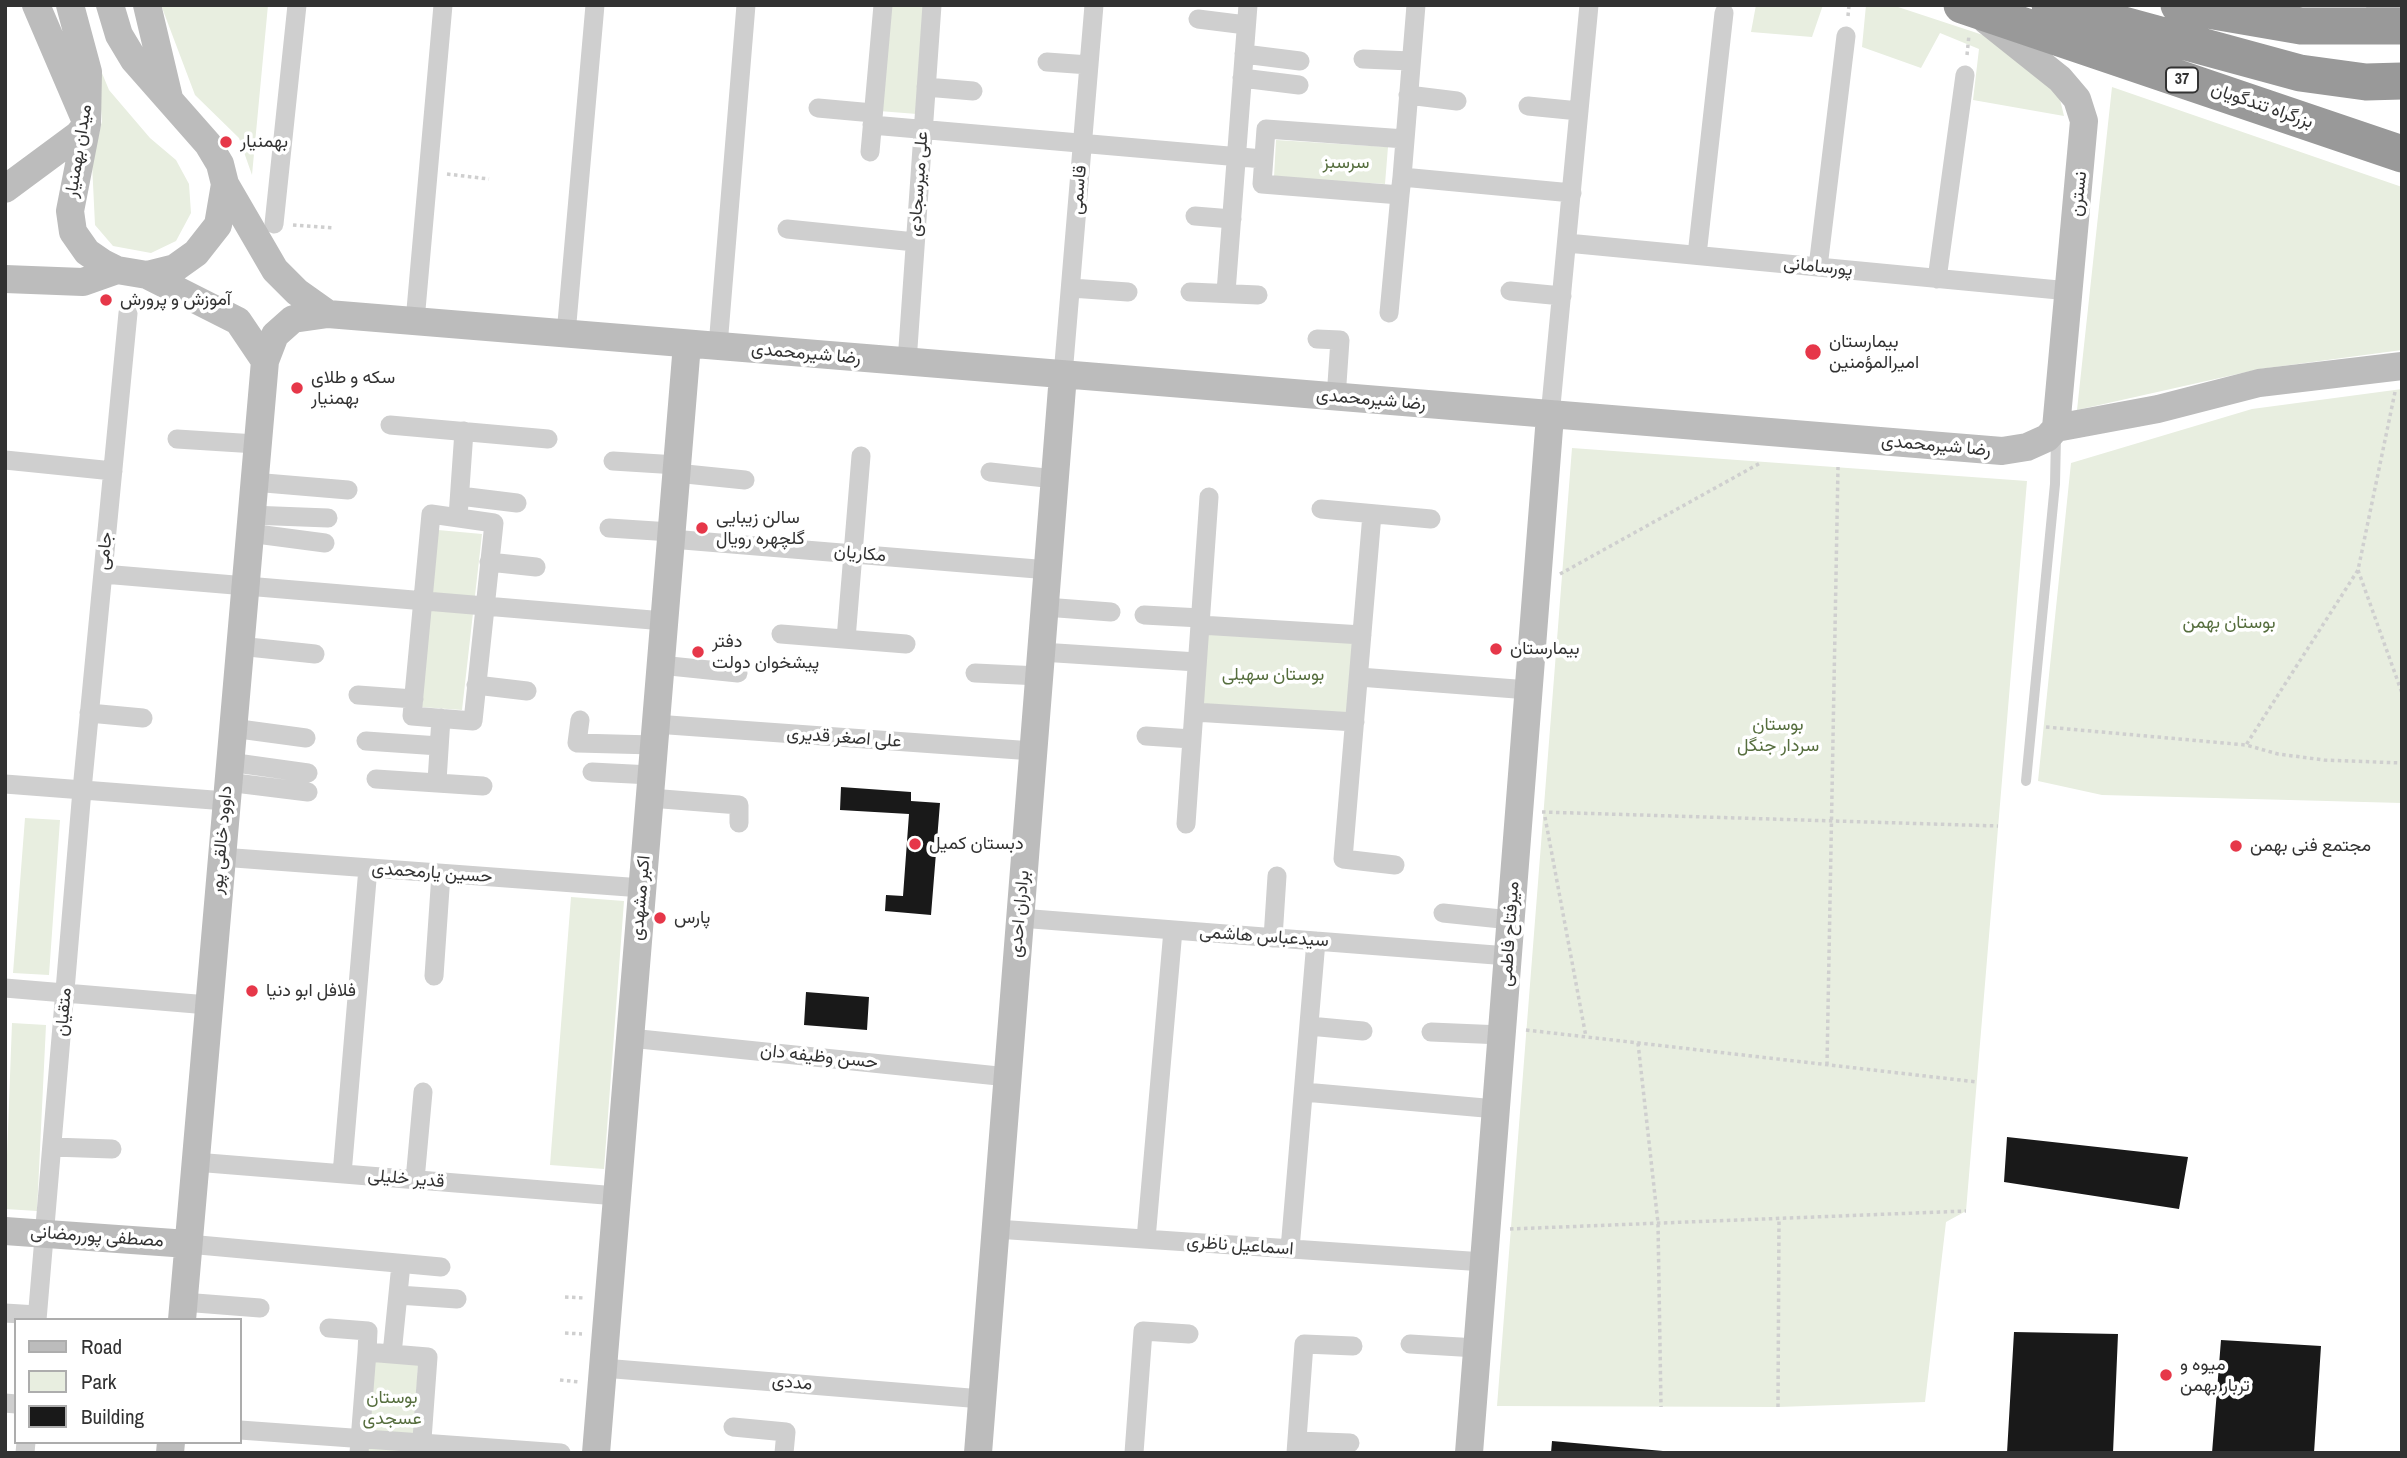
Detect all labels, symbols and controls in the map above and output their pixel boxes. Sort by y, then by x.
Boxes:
road number: 37 [2166,68,2198,92]
street label: بزرگراه تندگویان [2208,78,2316,134]
street label: میدان بهمنیار [61,103,97,199]
place label: بهمنیار [240,131,288,153]
street label: علی میرسجادی [905,131,933,237]
marker: بهمنیار [218,134,234,150]
park label: سرسبز [1322,152,1370,174]
street label: قاسمی [1066,164,1092,216]
street label: نسترن [2066,170,2092,218]
street label: پورسامانی [1782,253,1854,281]
place label: آموزش و پرورش [120,289,231,311]
marker: آموزش و پرورش [98,292,114,308]
place label: بیمارستان امیرالمؤمنین [1829,331,1919,374]
street label: رضا شیرمحمدی [750,338,862,370]
marker: بیمارستان امیرالمؤمنین [1803,342,1823,362]
place label: سکه و طلای بهمنیار [311,367,395,410]
marker: سکه و طلای بهمنیار [289,380,305,396]
street label: رضا شیرمحمدی [1315,384,1427,416]
street label: رضا شیرمحمدی [1880,430,1992,462]
place label: سالن زیبایی گلچهره رویال [716,507,805,550]
marker: سالن زیبایی گلچهره رویال [694,520,710,536]
street label: جامی [92,531,118,571]
street label: مکاریان [833,541,887,567]
park label: بوستان بهمن [2183,612,2275,634]
place label: دفتر پیشخوان دولت [712,631,819,674]
place label: بیمارستان [1510,638,1580,660]
marker: بیمارستان [1488,641,1504,657]
marker: دفتر پیشخوان دولت [690,644,706,660]
park label: بوستان سهیلی [1222,664,1324,686]
park label: بوستان سردار جنگل [1737,714,1819,756]
street label: علی اصغر قدیری [786,723,902,753]
street label: داوود خالقی پور [206,785,238,895]
place label: دبستان کمیل [929,833,1024,855]
place label: مجتمع فنی بهمن [2250,835,2371,857]
marker: دبستان کمیل [907,836,923,852]
marker: مجتمع فنی بهمن [2228,838,2244,854]
street label: اکبر مشهدی [627,854,655,942]
street label: حسین یارمحمدی [371,858,493,888]
street label: برادران احدی [1005,869,1035,959]
street label: میرفتاح فاطمی [1496,881,1524,987]
place label: پارس [674,907,710,929]
marker: پارس [652,910,668,926]
street label: سیدعباس هاشمی [1199,922,1329,952]
place label: فلافل ابو دنیا [266,980,356,1002]
marker: فلافل ابو دنیا [244,983,260,999]
street label: متقیان [51,987,77,1037]
street label: حسن وظیفه دان [759,1040,879,1074]
street label: قدیر خلیلی [367,1165,445,1193]
street label: مصطفی پوررمضانی [30,1222,164,1252]
street label: اسماعیل ناظری [1186,1231,1294,1261]
legend [14,1318,242,1444]
text: Road [81,1332,122,1361]
place label: میوه و تربار بهمن [2180,1354,2250,1396]
text: Park [81,1367,116,1396]
marker: میوه و تربار بهمن [2158,1367,2174,1383]
street label: مددی [771,1370,813,1396]
park label: بوستان عسجدی [362,1387,422,1430]
text: Building [81,1402,144,1431]

